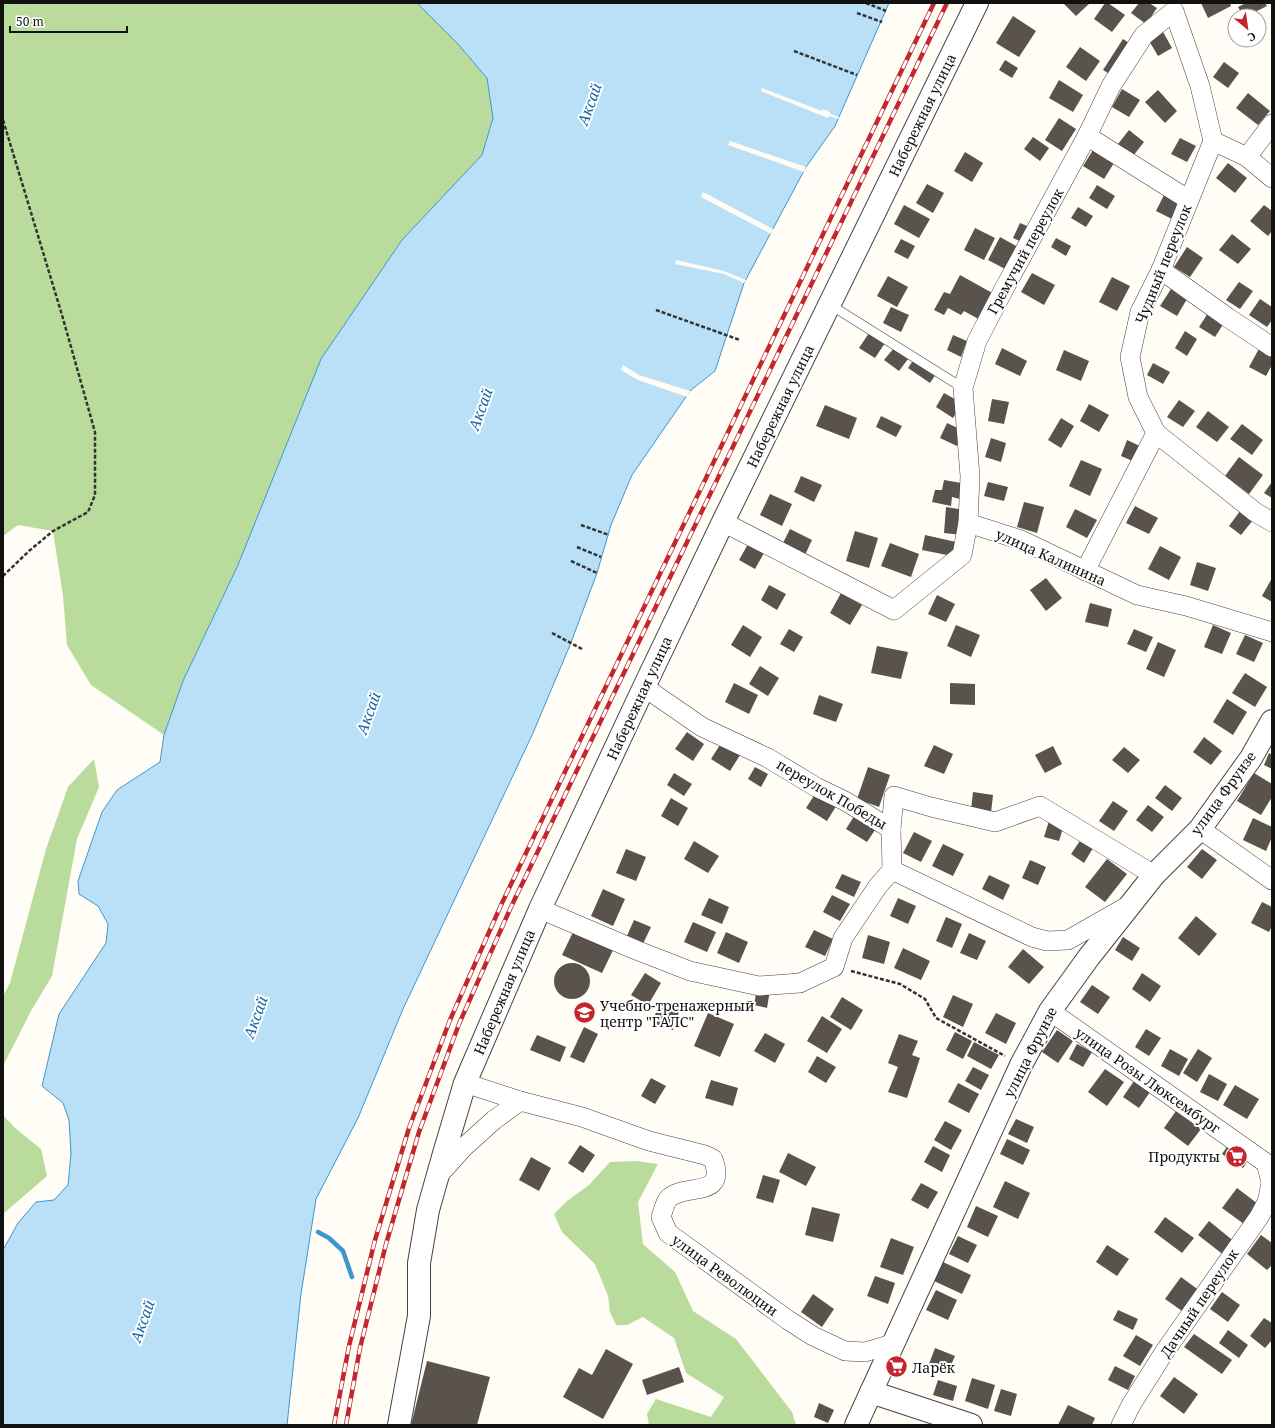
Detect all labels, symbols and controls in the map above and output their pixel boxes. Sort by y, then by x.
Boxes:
scale bar [10,8,127,34]
north arrow [1227,8,1267,48]
text: 50 m [16,13,44,30]
text: С [1245,29,1259,46]
street label: Набережная улица [884,50,960,180]
water label: Аксай [572,80,606,129]
street label: Гремучий переулок [982,184,1068,317]
street label: Чудный переулок [1130,201,1196,327]
street label: Набережная улица [742,341,818,471]
water label: Аксай [463,385,497,434]
street label: улица Калинина [993,524,1109,590]
street label: Набережная улица [602,633,676,763]
water label: Аксай [351,689,385,738]
street label: улица Фрунзе [1186,747,1260,839]
street label: переулок Победы [773,755,891,833]
street label: Набережная улица [469,926,539,1058]
water label: Аксай [238,993,272,1042]
place label: Учебно-тренажерный центр "ГАЛС" [600,996,755,1031]
school or university icon: Учебно-тренажерный центр "ГАЛС" [571,1000,597,1026]
street label: улица Фрунзе [999,1003,1061,1101]
street label: улица Розы Люксембург [1072,1023,1225,1138]
supermarket icon: Продукты [1223,1143,1249,1169]
place label: Продукты [1148,1147,1220,1166]
street label: улица Революции [668,1230,782,1320]
street label: Дачный переулок [1156,1244,1243,1361]
water label: Аксай [125,1297,159,1346]
supermarket icon: Ларёк [883,1354,909,1380]
place label: Ларёк [912,1358,956,1377]

